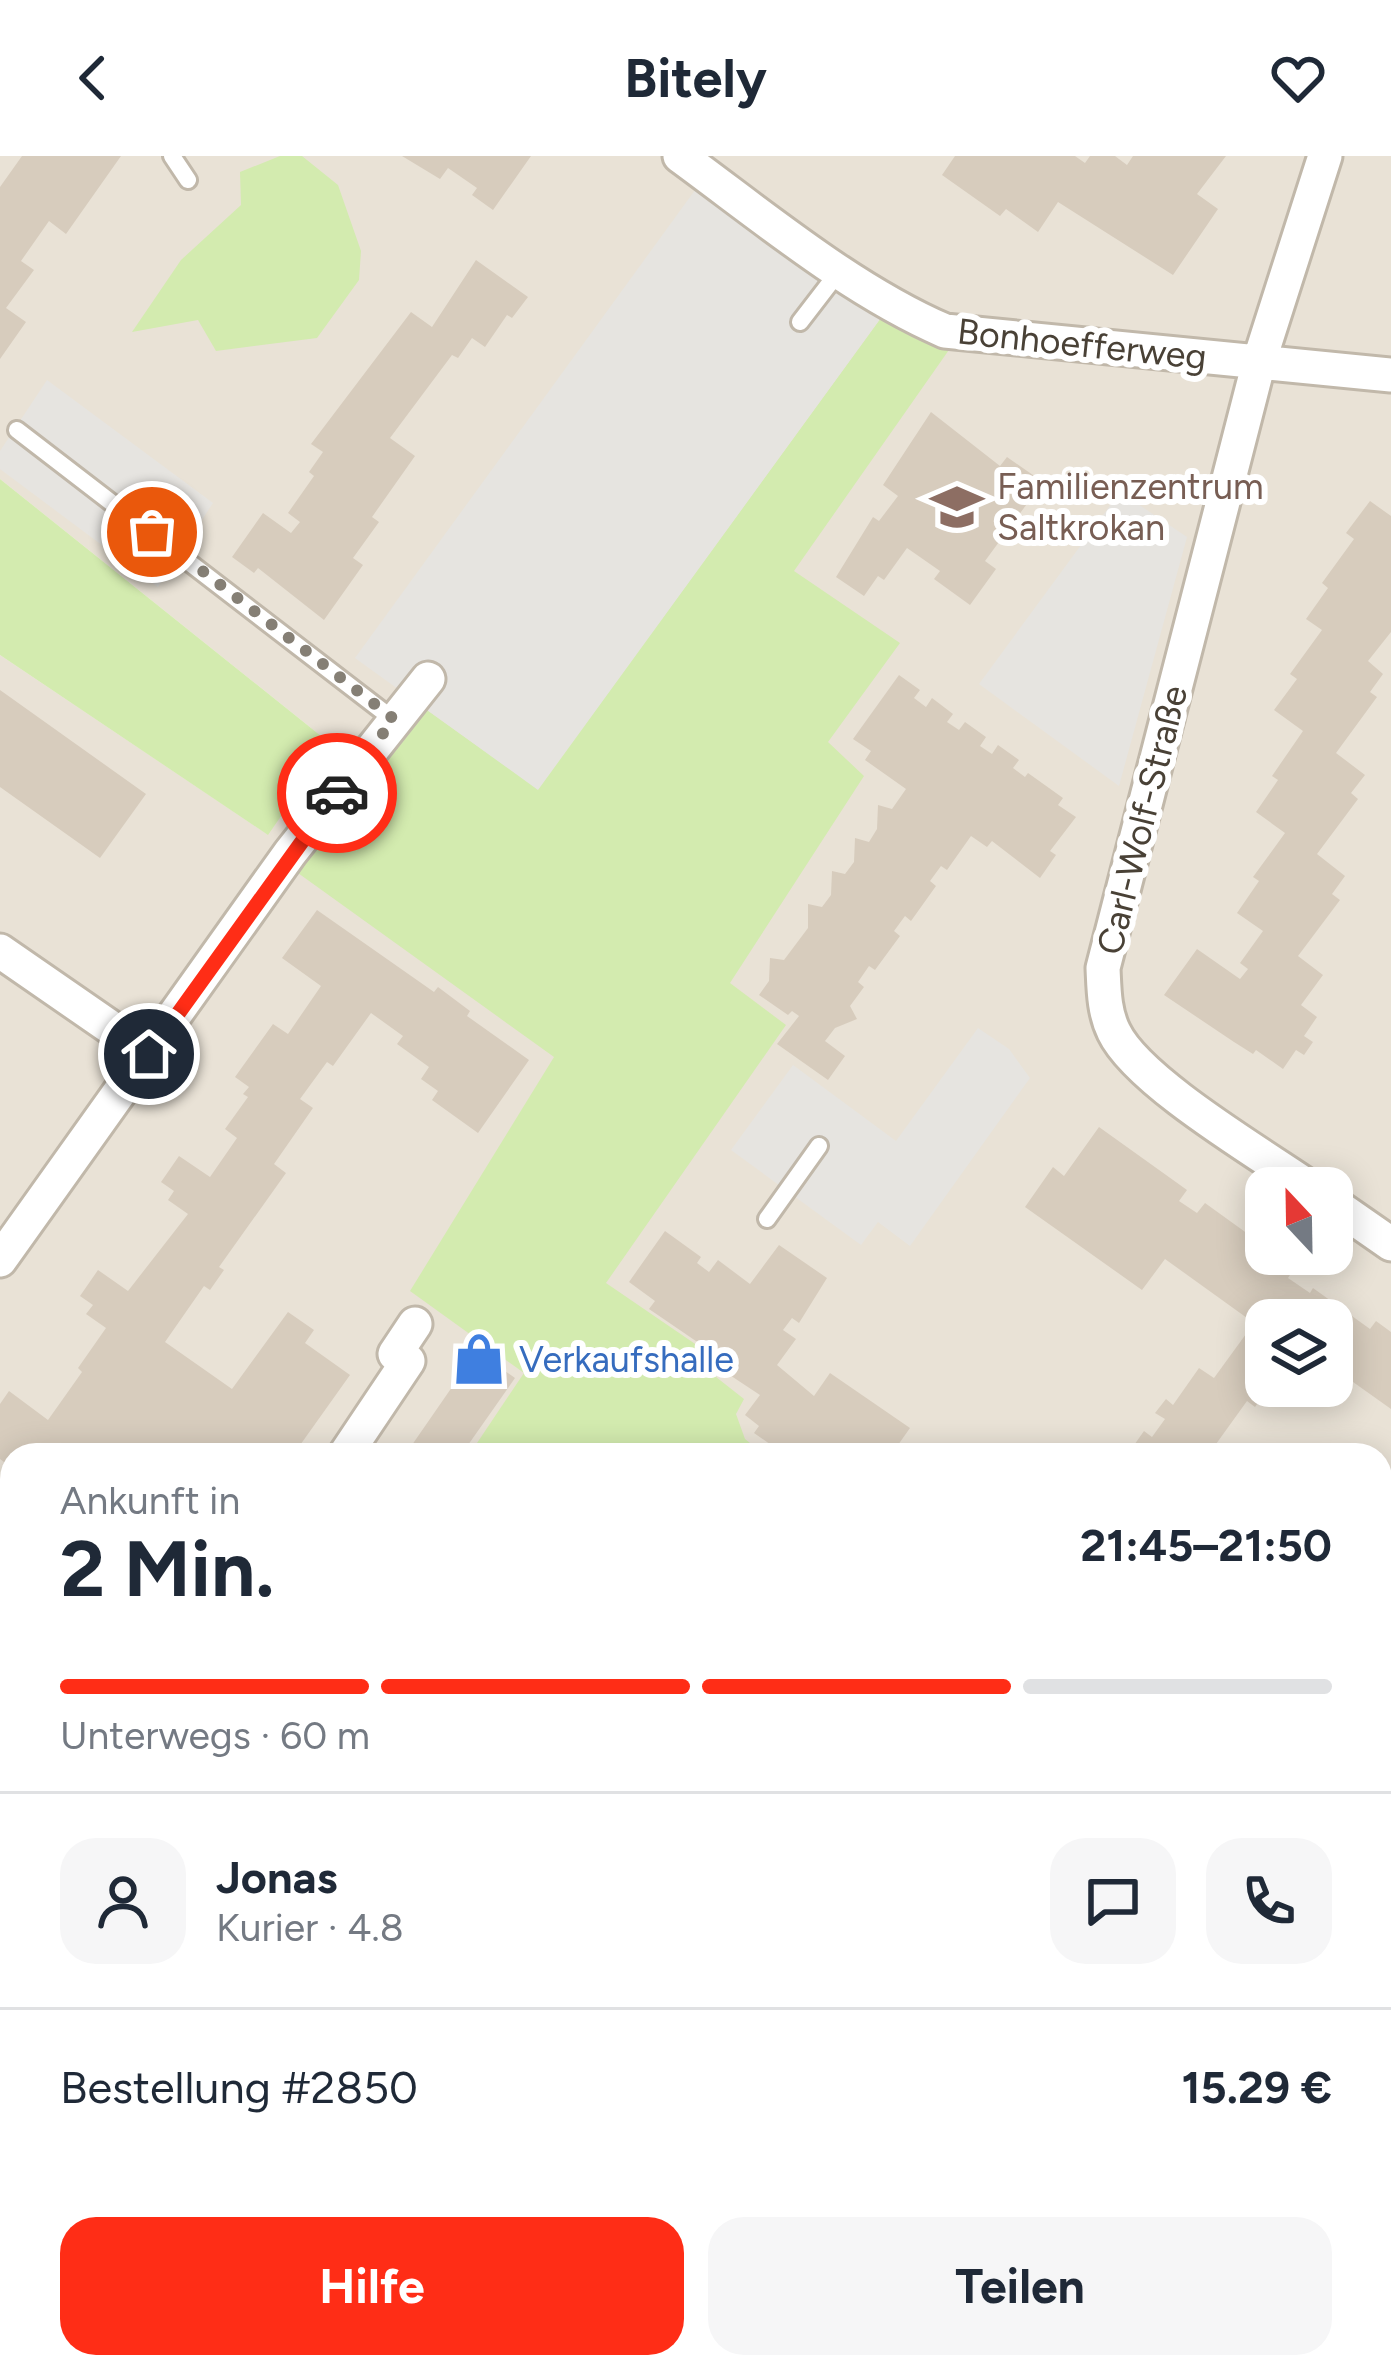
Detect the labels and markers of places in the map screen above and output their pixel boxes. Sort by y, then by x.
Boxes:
place label: Familienzentrum Saltkrokan [997,465,1264,549]
school or university icon: Familienzentrum Saltkrokan [928,478,986,536]
pin [101,481,203,583]
pin [98,1003,200,1105]
shop icon: Verkaufshalle [450,1330,508,1388]
place label: Verkaufshalle [519,1338,734,1381]

